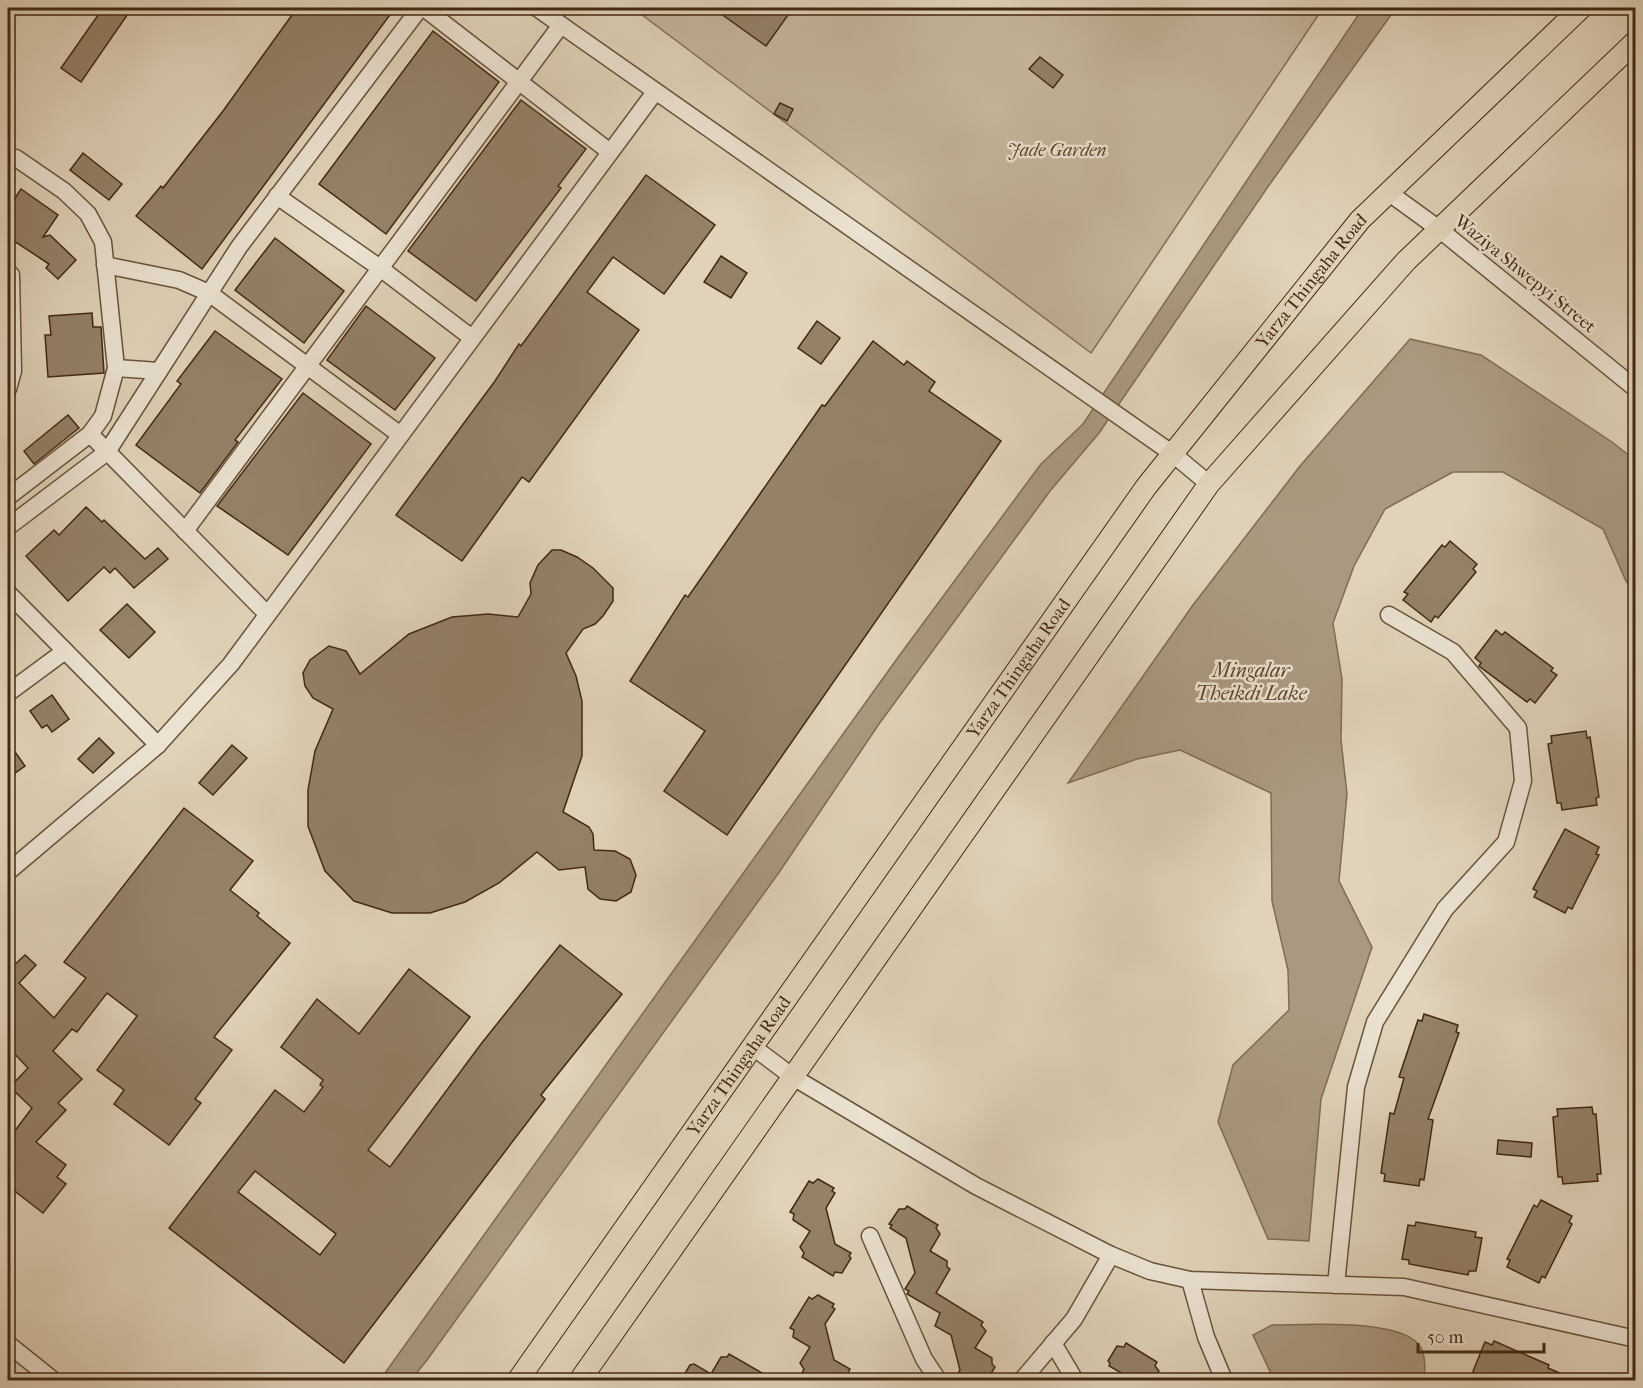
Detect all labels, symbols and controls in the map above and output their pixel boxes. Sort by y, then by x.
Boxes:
park label: Jade Garden [1007,140,1107,161]
street label: Yarza Thingaha Road [1251,209,1371,353]
street label: Waziya Shwepyi Street [1449,210,1600,338]
street label: Yarza Thingaha Road [962,594,1075,743]
water label: Mingalar Theikdi Lake [1195,659,1308,705]
street label: Yarza Thingaha Road [682,992,795,1141]
scale bar [1418,1316,1544,1354]
text: 50 m [1427,1327,1464,1348]

